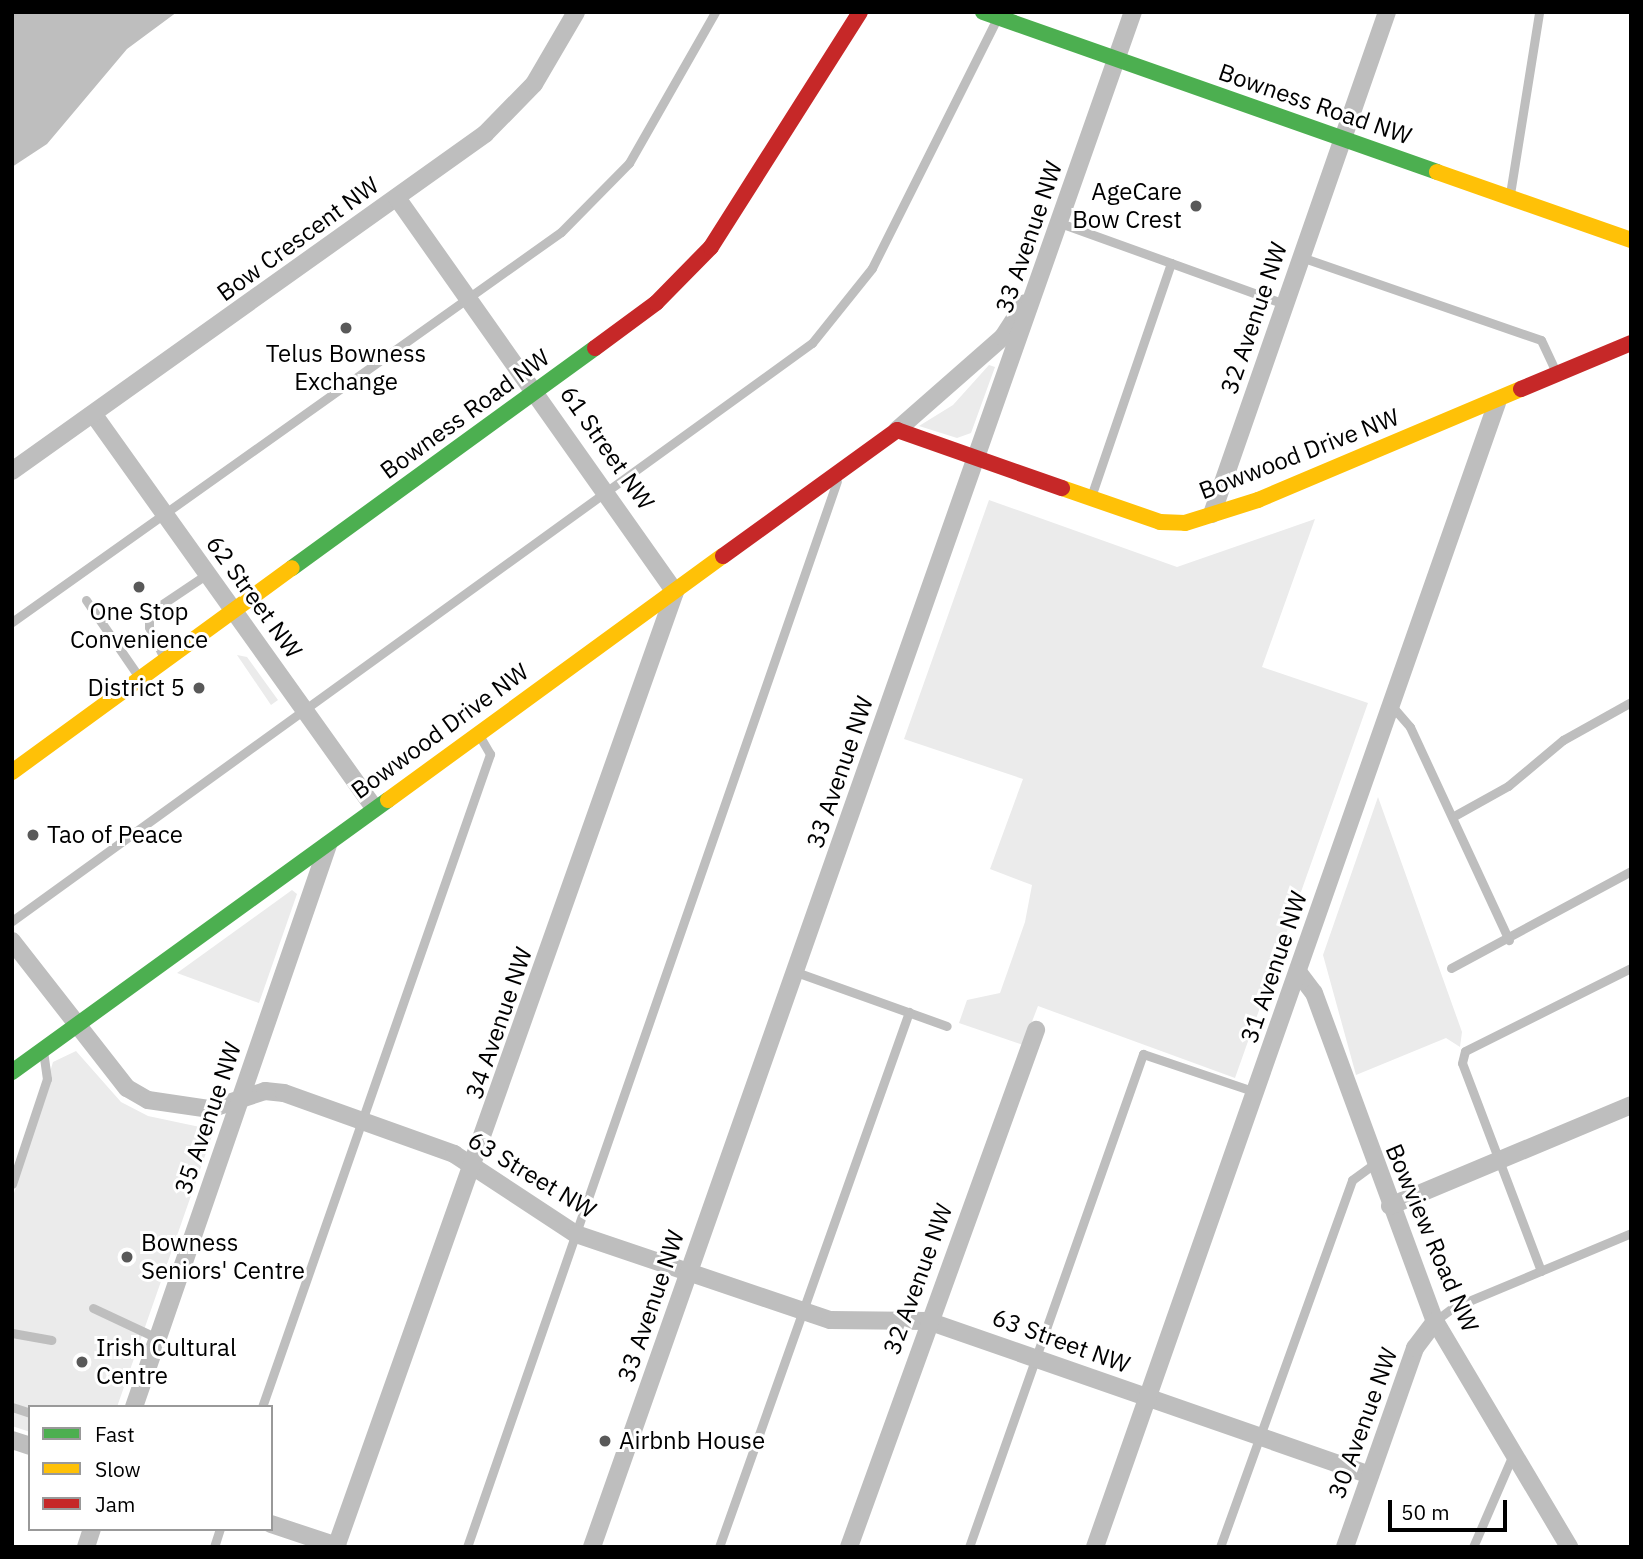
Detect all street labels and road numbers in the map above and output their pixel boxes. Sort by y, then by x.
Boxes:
street label: Bowness Road NW [1215,57,1415,151]
street label: 33 Avenue NW [990,157,1068,317]
street label: Bow Crescent NW [212,171,384,307]
street label: 32 Avenue NW [1215,238,1293,398]
street label: Bowness Road NW [375,343,555,485]
street label: 61 Street NW [554,381,660,515]
street label: Bowwood Drive NW [1195,403,1403,505]
street label: 62 Street NW [200,530,308,664]
street label: Bowwood Drive NW [346,657,534,805]
street label: 33 Avenue NW [801,692,879,852]
street label: 31 Avenue NW [1235,887,1313,1047]
street label: 34 Avenue NW [460,943,538,1103]
street label: 35 Avenue NW [169,1038,247,1198]
street label: 63 Street NW [463,1125,601,1225]
street label: Bowview Road NW [1379,1140,1485,1336]
street label: 32 Avenue NW [877,1200,959,1358]
street label: 33 Avenue NW [612,1226,690,1386]
street label: 63 Street NW [988,1303,1134,1379]
street label: 30 Avenue NW [1322,1344,1404,1502]

